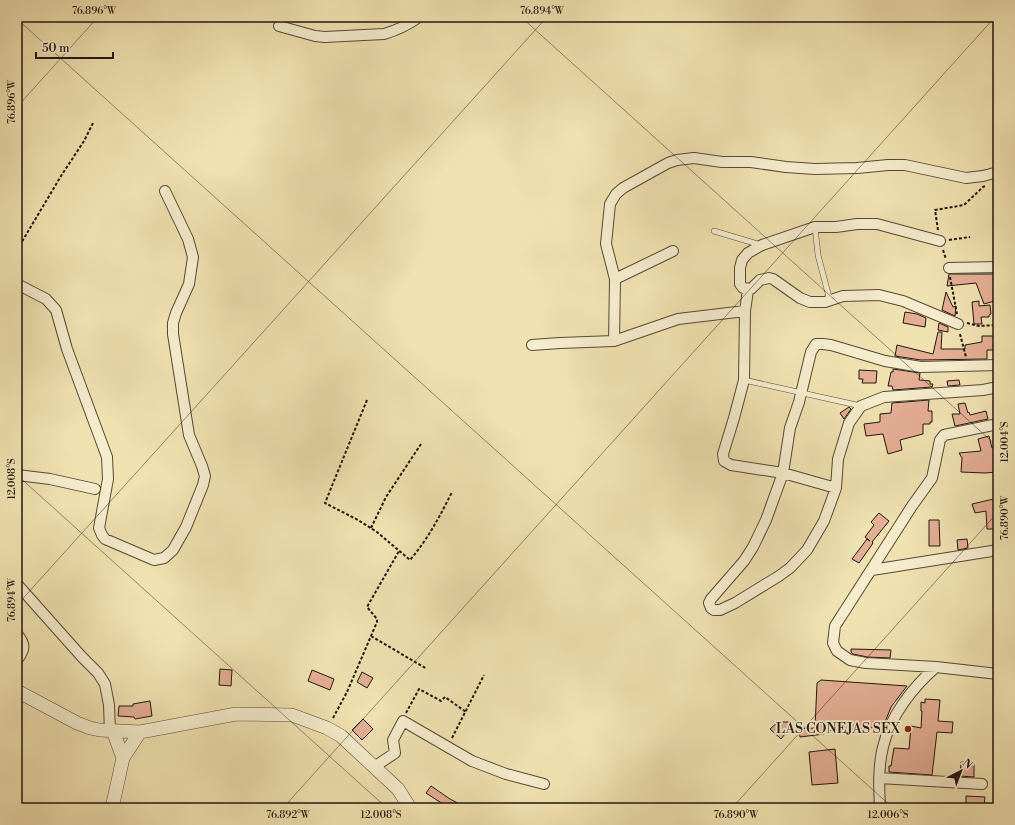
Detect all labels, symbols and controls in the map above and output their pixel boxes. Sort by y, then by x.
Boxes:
text: 76.896°W [72,5,117,17]
text: 76.894°W [520,5,565,17]
scale bar [36,34,113,60]
text: 50 m [42,41,70,56]
text: 76.896°W [6,79,18,124]
text: 12.004°S [999,421,1011,463]
text: 12.008°S [6,458,18,500]
text: 76.890°W [999,495,1011,540]
text: 76.894°W [6,577,18,622]
place label: LAS CONEJAS SEX [776,720,901,738]
marker: LAS CONEJAS SEX [903,724,913,734]
north arrow [941,751,981,791]
text: N [959,756,975,773]
text: 76.892°W [266,809,311,821]
text: 12.008°S [360,809,402,821]
text: 76.890°W [714,809,759,821]
text: 12.006°S [867,809,909,821]

